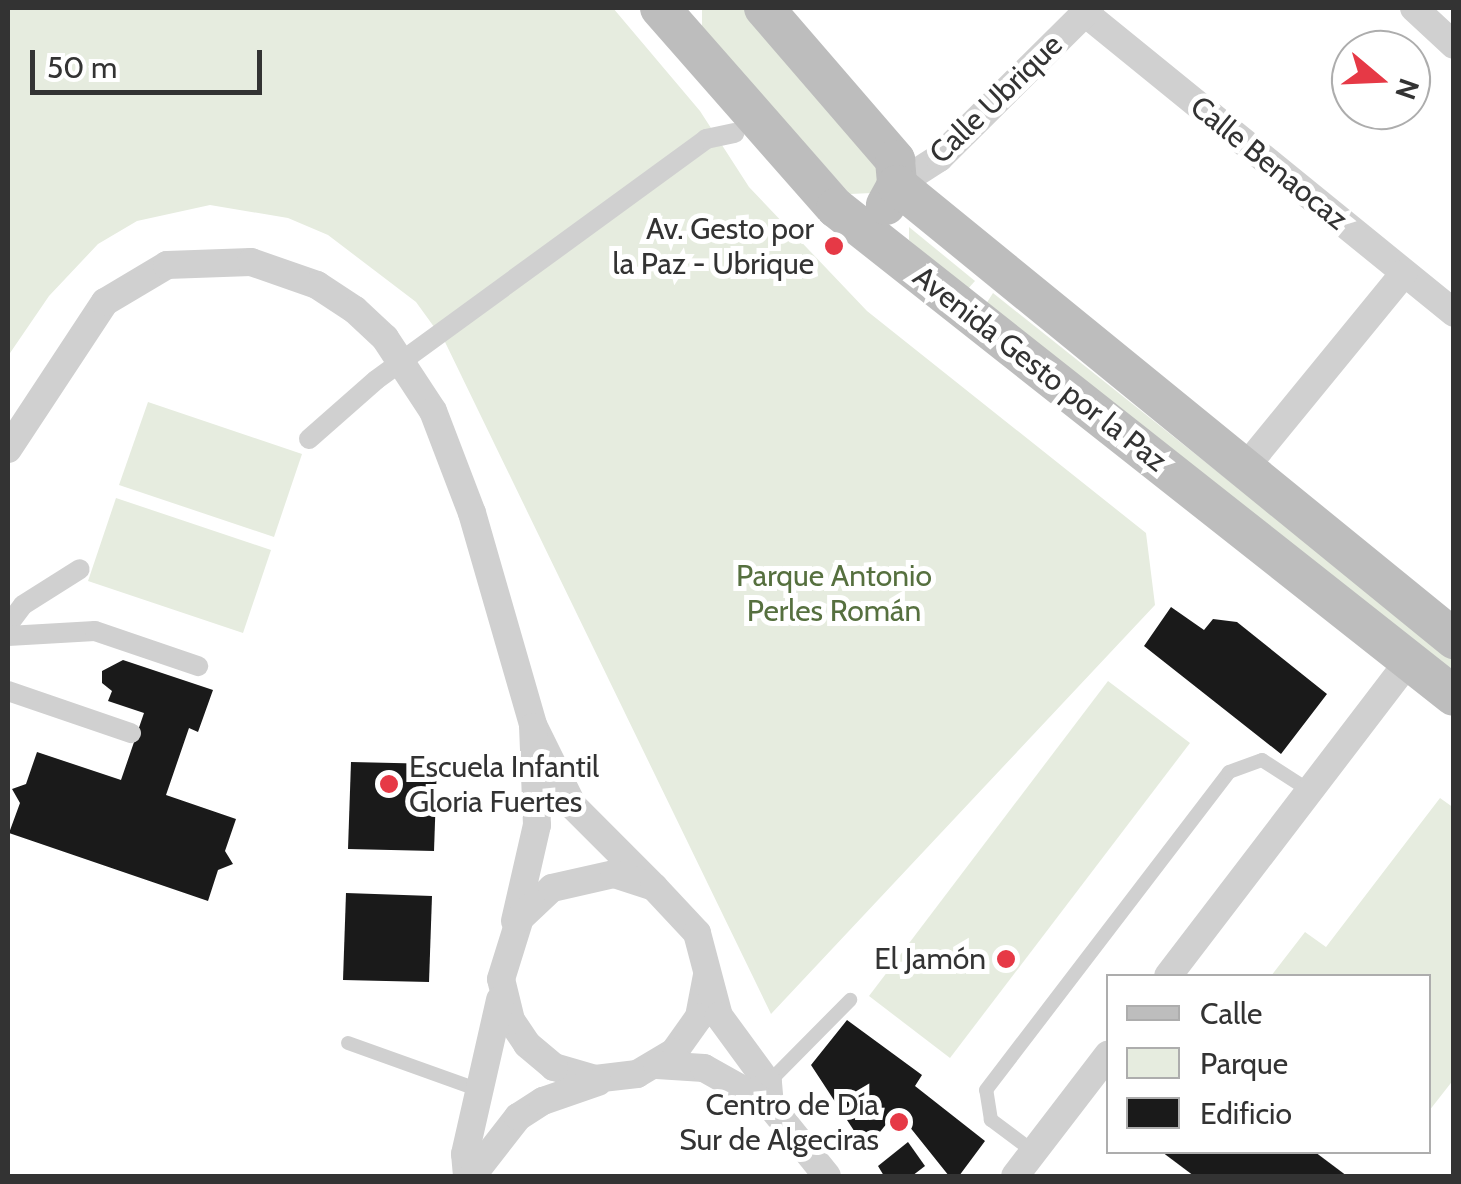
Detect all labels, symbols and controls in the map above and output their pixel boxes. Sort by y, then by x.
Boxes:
street label: Calle Ubrique [922,27,1070,171]
scale bar [35,30,268,92]
north arrow [1331,30,1431,130]
text: 50 m [47,49,117,86]
text: N [1388,74,1427,104]
street label: Calle Benaocaz [1183,89,1355,237]
place label: Av. Gesto por la Paz - Ubrique [613,211,814,282]
marker: Av. Gesto por la Paz - Ubrique [823,235,845,257]
street label: Avenida Gesto por la Paz [906,259,1174,479]
park label: Parque Antonio Perles Román [736,558,932,628]
place label: Escuela Infantil Gloria Fuertes [409,749,599,820]
marker: Escuela Infantil Gloria Fuertes [378,773,400,795]
place label: El Jamón [874,941,986,977]
marker: El Jamón [995,948,1017,970]
legend [1106,974,1431,1154]
text: Calle [1200,995,1262,1032]
text: Parque [1200,1045,1288,1082]
place label: Centro de Día Sur de Algeciras [679,1087,879,1158]
text: Edificio [1200,1095,1292,1132]
marker: Centro de Día Sur de Algeciras [888,1111,910,1133]

